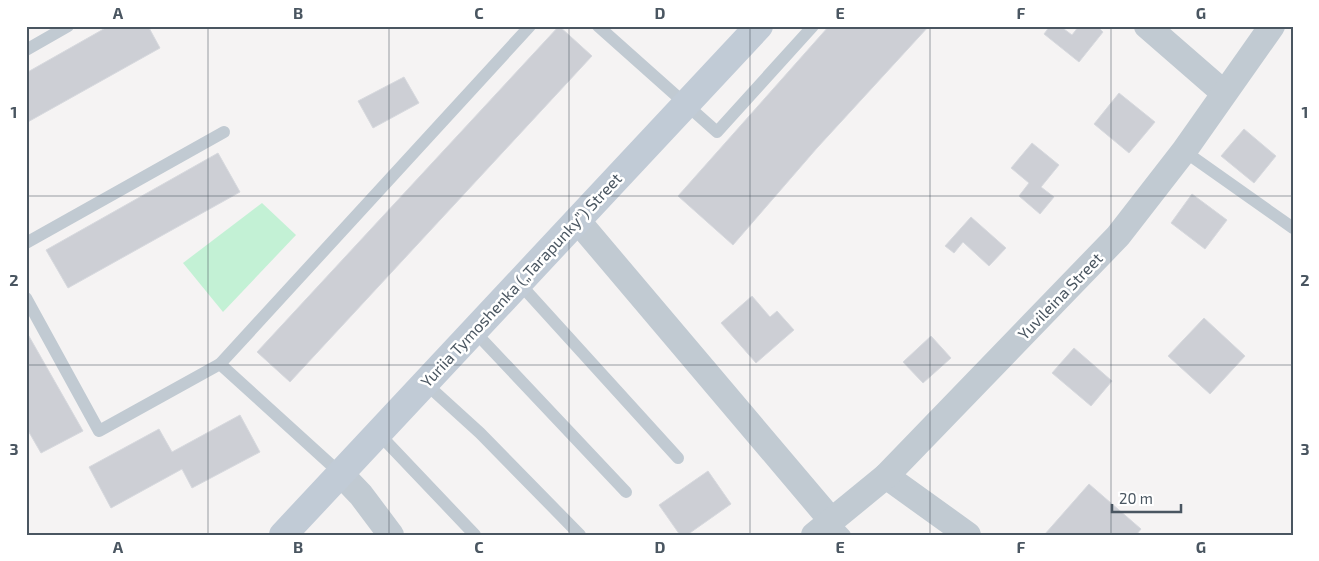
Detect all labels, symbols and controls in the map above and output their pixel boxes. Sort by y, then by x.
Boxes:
text: A [113,3,124,22]
text: B [293,3,303,22]
text: C [474,3,484,22]
text: D [655,3,666,22]
text: E [835,3,845,22]
text: F [1017,3,1026,22]
text: G [1196,3,1206,22]
text: 1 [11,102,17,121]
text: 1 [1302,102,1308,121]
street label: Yuriia Tymoshenka („Tarapunky”) Street [416,169,625,391]
street label: Yuvileina Street [1013,248,1106,343]
text: 2 [9,270,19,289]
text: 2 [1300,270,1310,289]
text: 3 [9,439,19,458]
text: 3 [1300,439,1310,458]
scale bar [1112,481,1180,513]
text: 20 m [1119,489,1153,507]
text: A [113,537,124,556]
text: B [293,537,303,556]
text: C [474,537,484,556]
text: D [655,537,666,556]
text: E [835,537,845,556]
text: F [1017,537,1026,556]
text: G [1196,537,1206,556]

